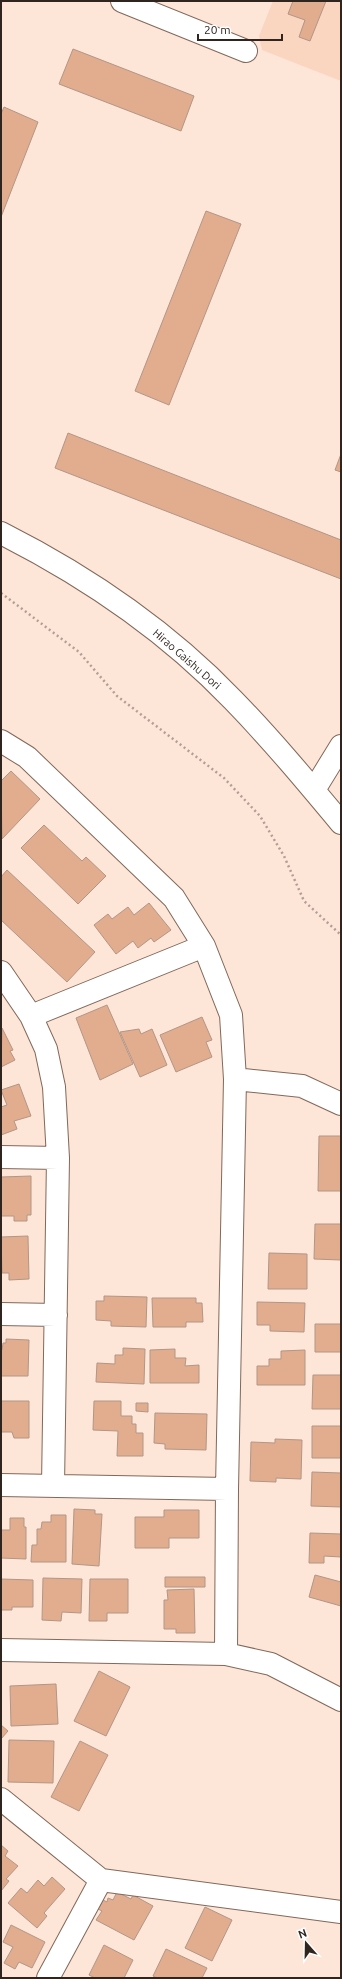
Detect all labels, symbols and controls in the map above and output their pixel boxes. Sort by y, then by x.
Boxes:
scale bar [198,16,282,42]
text: 20 m [204,23,231,36]
street label: Hirao Gaishu Dori [151,626,223,692]
north arrow [286,1923,326,1963]
text: N [297,1927,308,1941]

